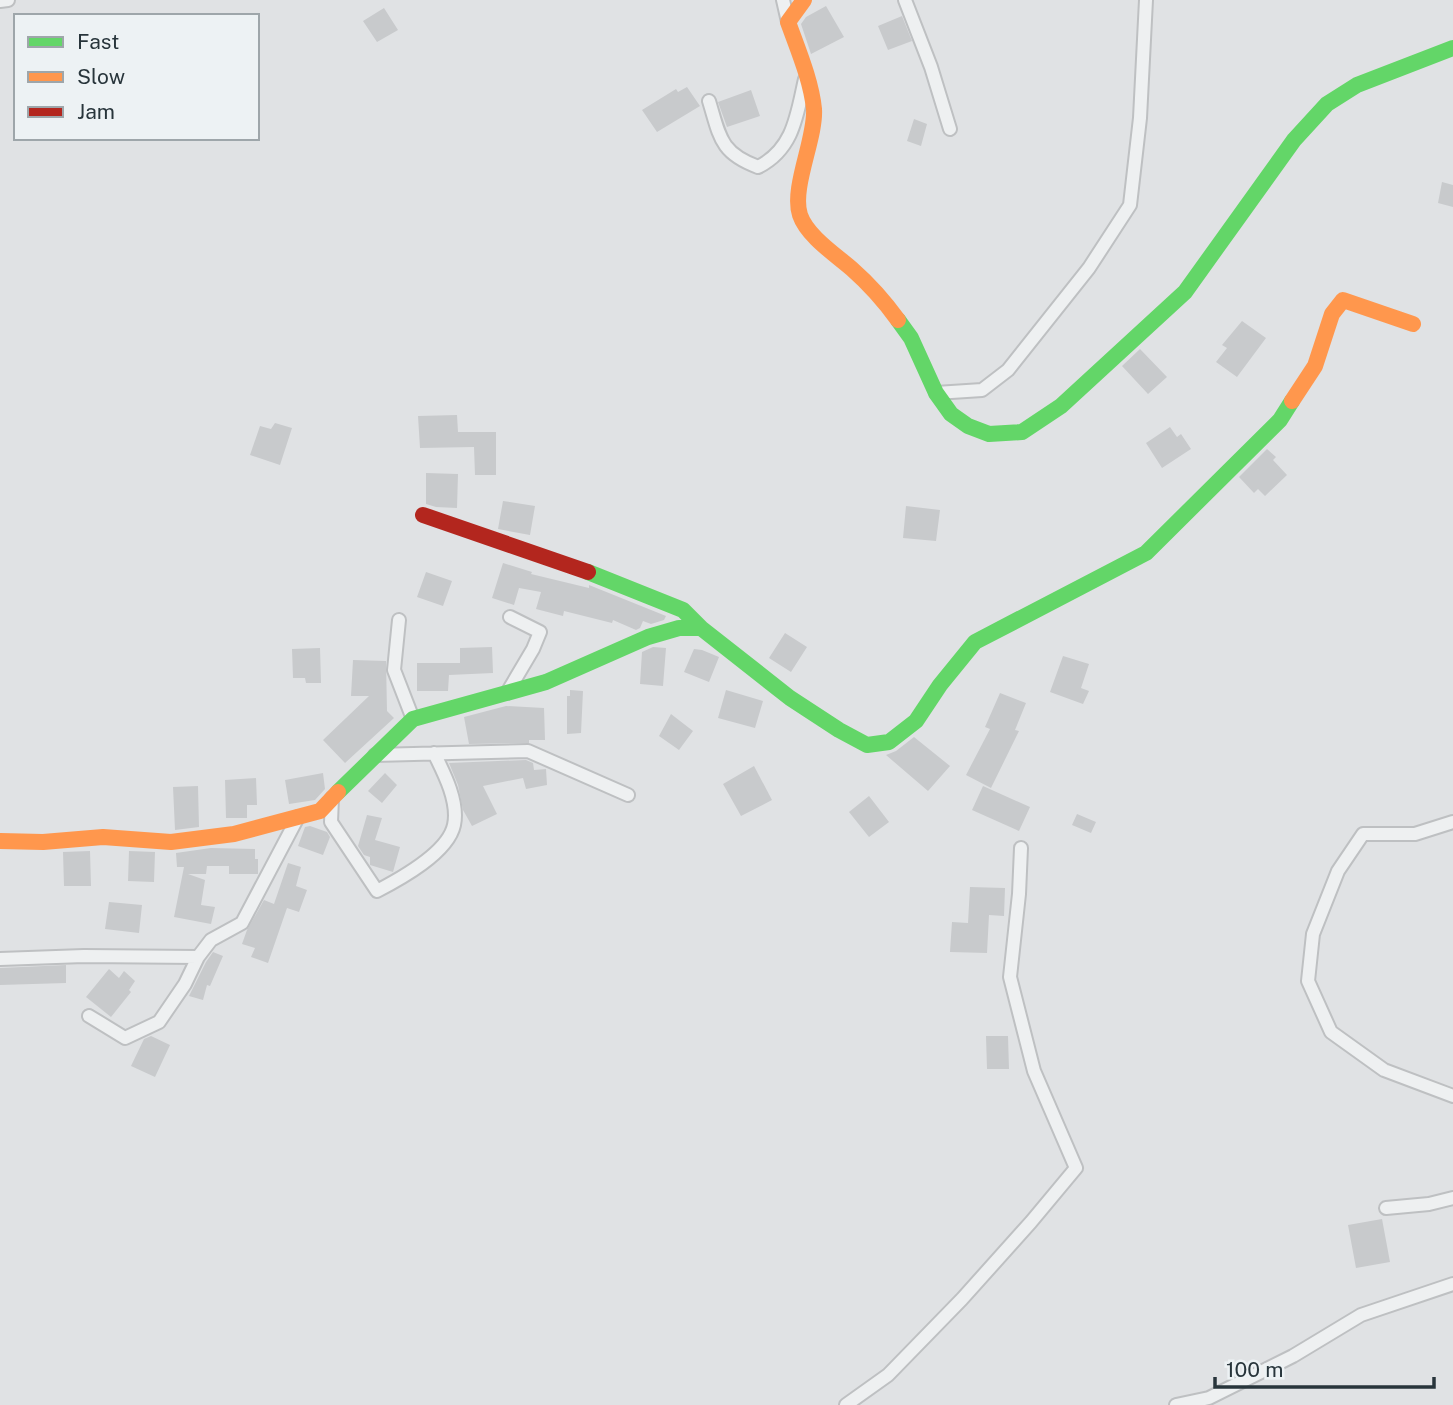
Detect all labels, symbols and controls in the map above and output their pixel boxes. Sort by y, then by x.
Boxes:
legend [14,14,259,140]
text: Fast [77,29,119,54]
text: Slow [77,64,125,89]
text: Jam [77,99,115,124]
scale bar [1215,1346,1434,1390]
text: 100 m [1226,1357,1283,1382]

